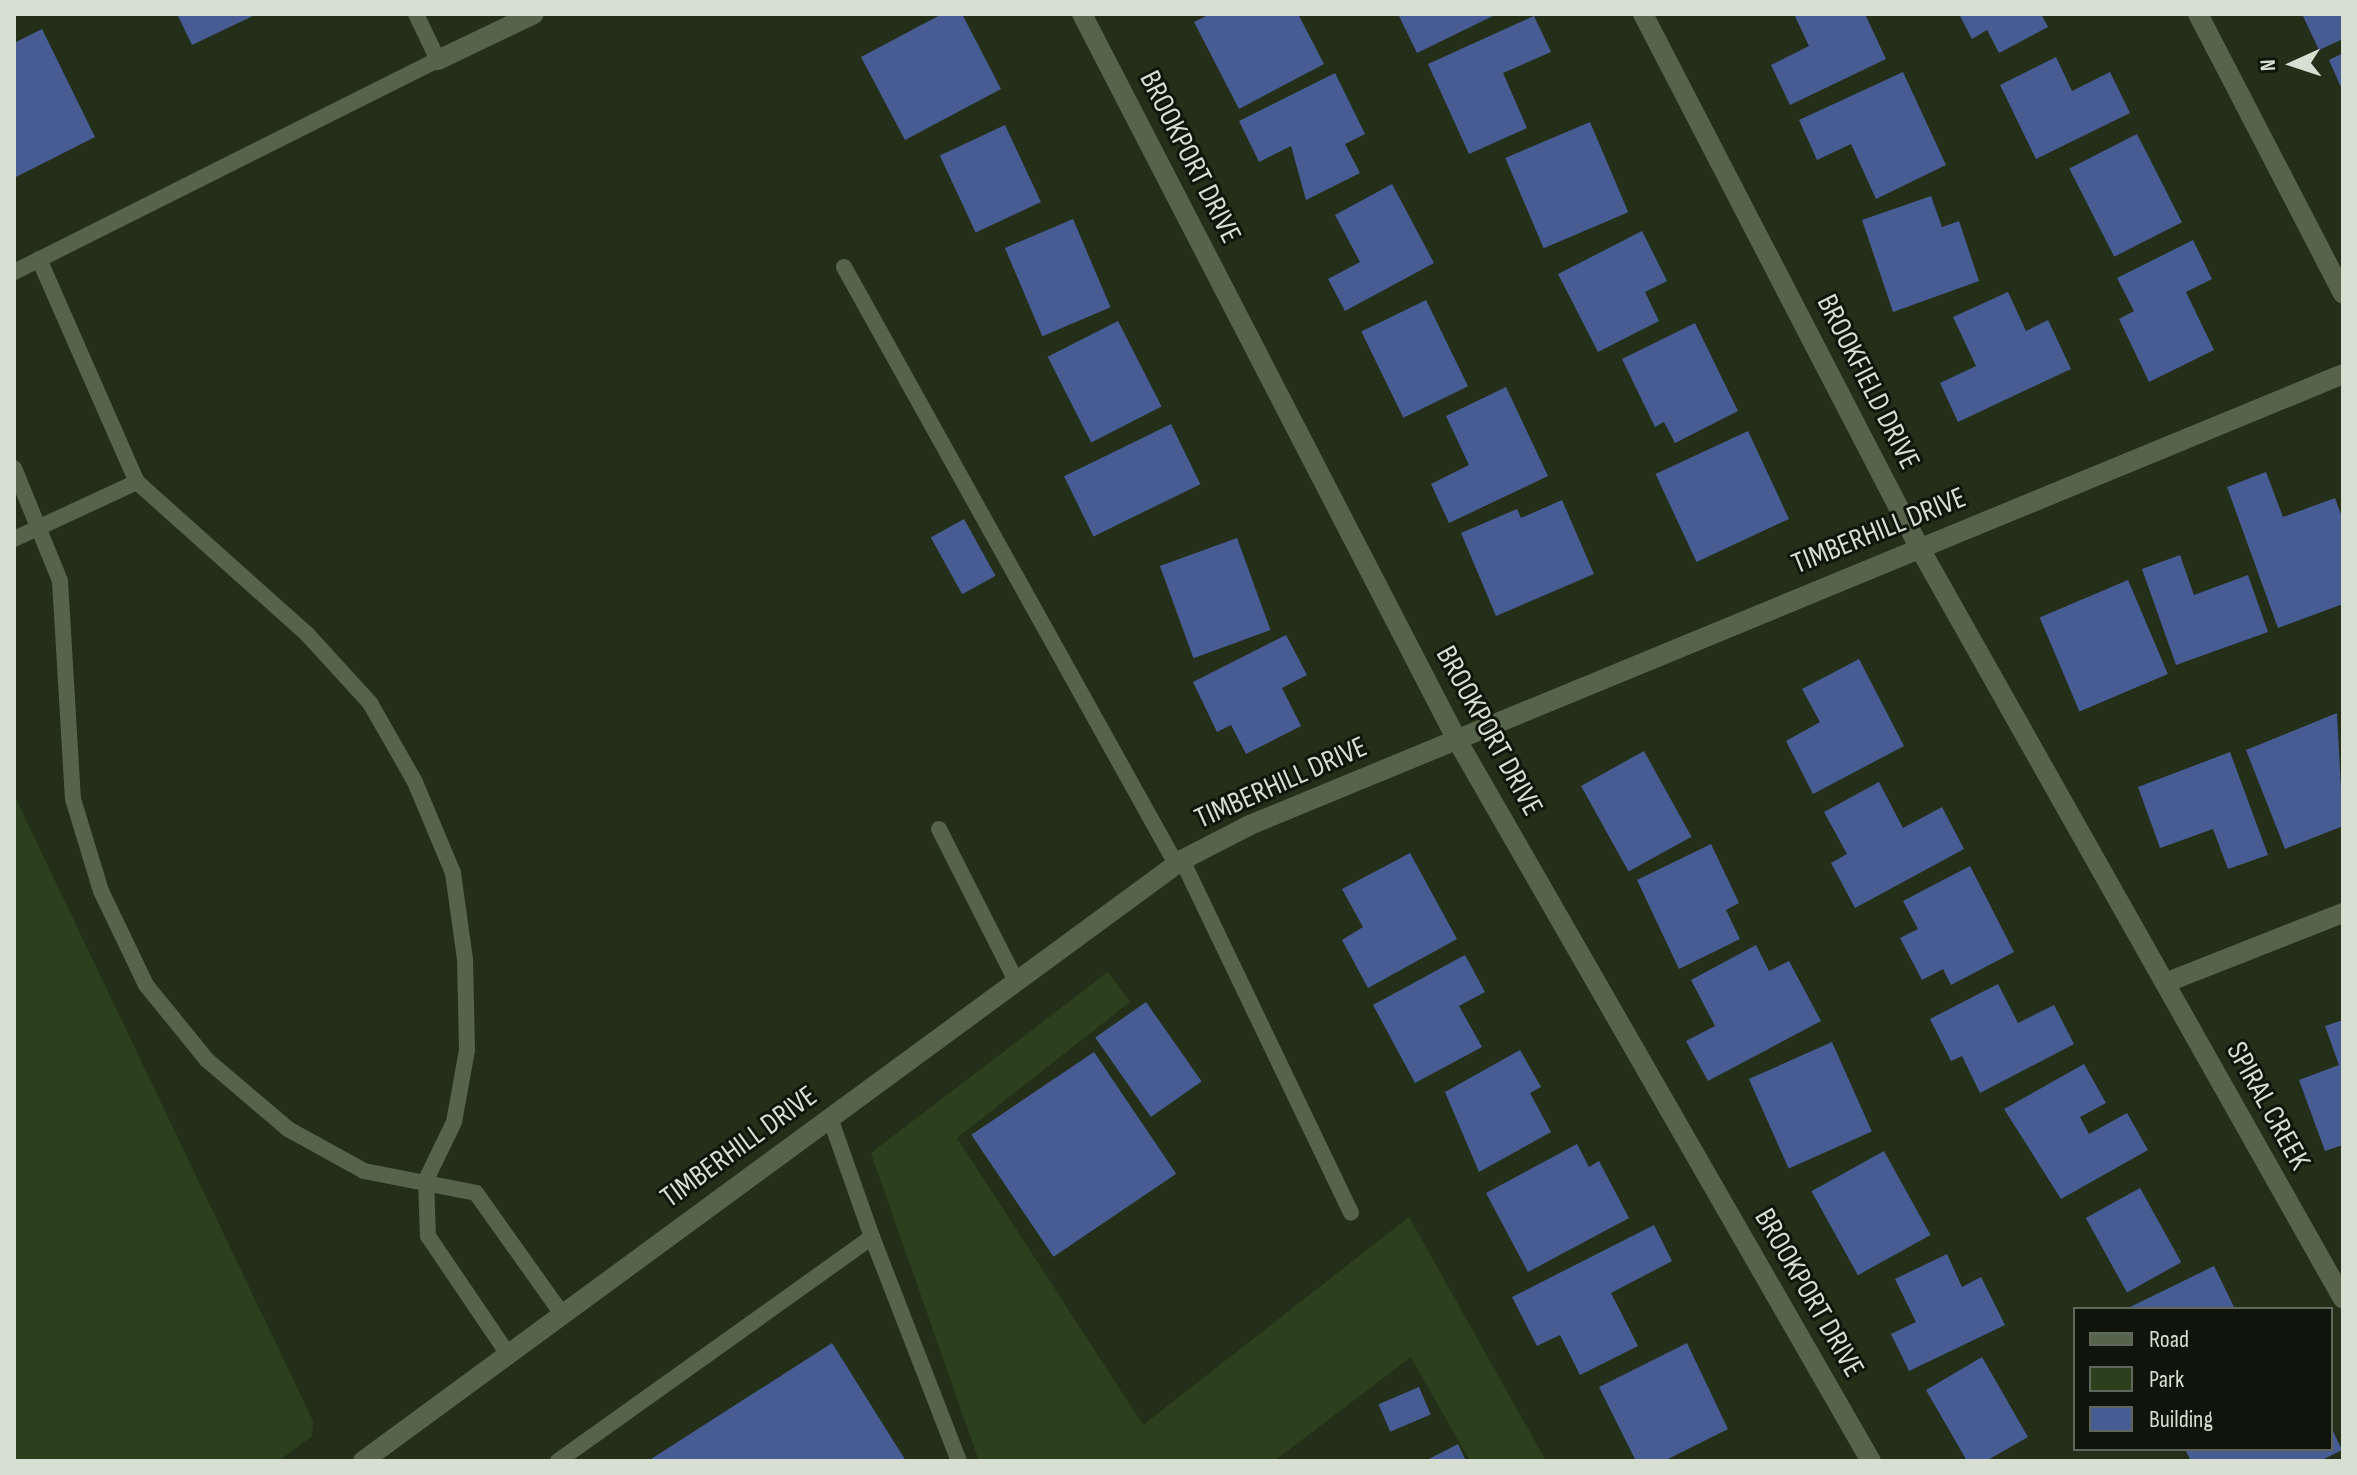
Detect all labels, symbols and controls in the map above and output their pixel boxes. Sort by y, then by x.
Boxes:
north arrow [2253,24,2333,104]
text: N [2255,59,2282,72]
street label: BROOKPORT DRIVE [1131,65,1249,249]
street label: BROOKFIELD DRIVE [1809,289,1927,475]
street label: TIMBERHILL DRIVE [1787,480,1971,582]
street label: BROOKPORT DRIVE [1428,640,1550,822]
street label: TIMBERHILL DRIVE [1189,729,1373,837]
street label: SPIRAL CREEK [2218,1036,2318,1176]
street label: TIMBERHILL DRIVE [654,1078,824,1216]
street label: BROOKPORT DRIVE [1746,1202,1872,1384]
legend [2073,1307,2333,1451]
text: Road [2149,1325,2189,1354]
text: Park [2149,1365,2184,1394]
text: Building [2149,1405,2213,1434]

